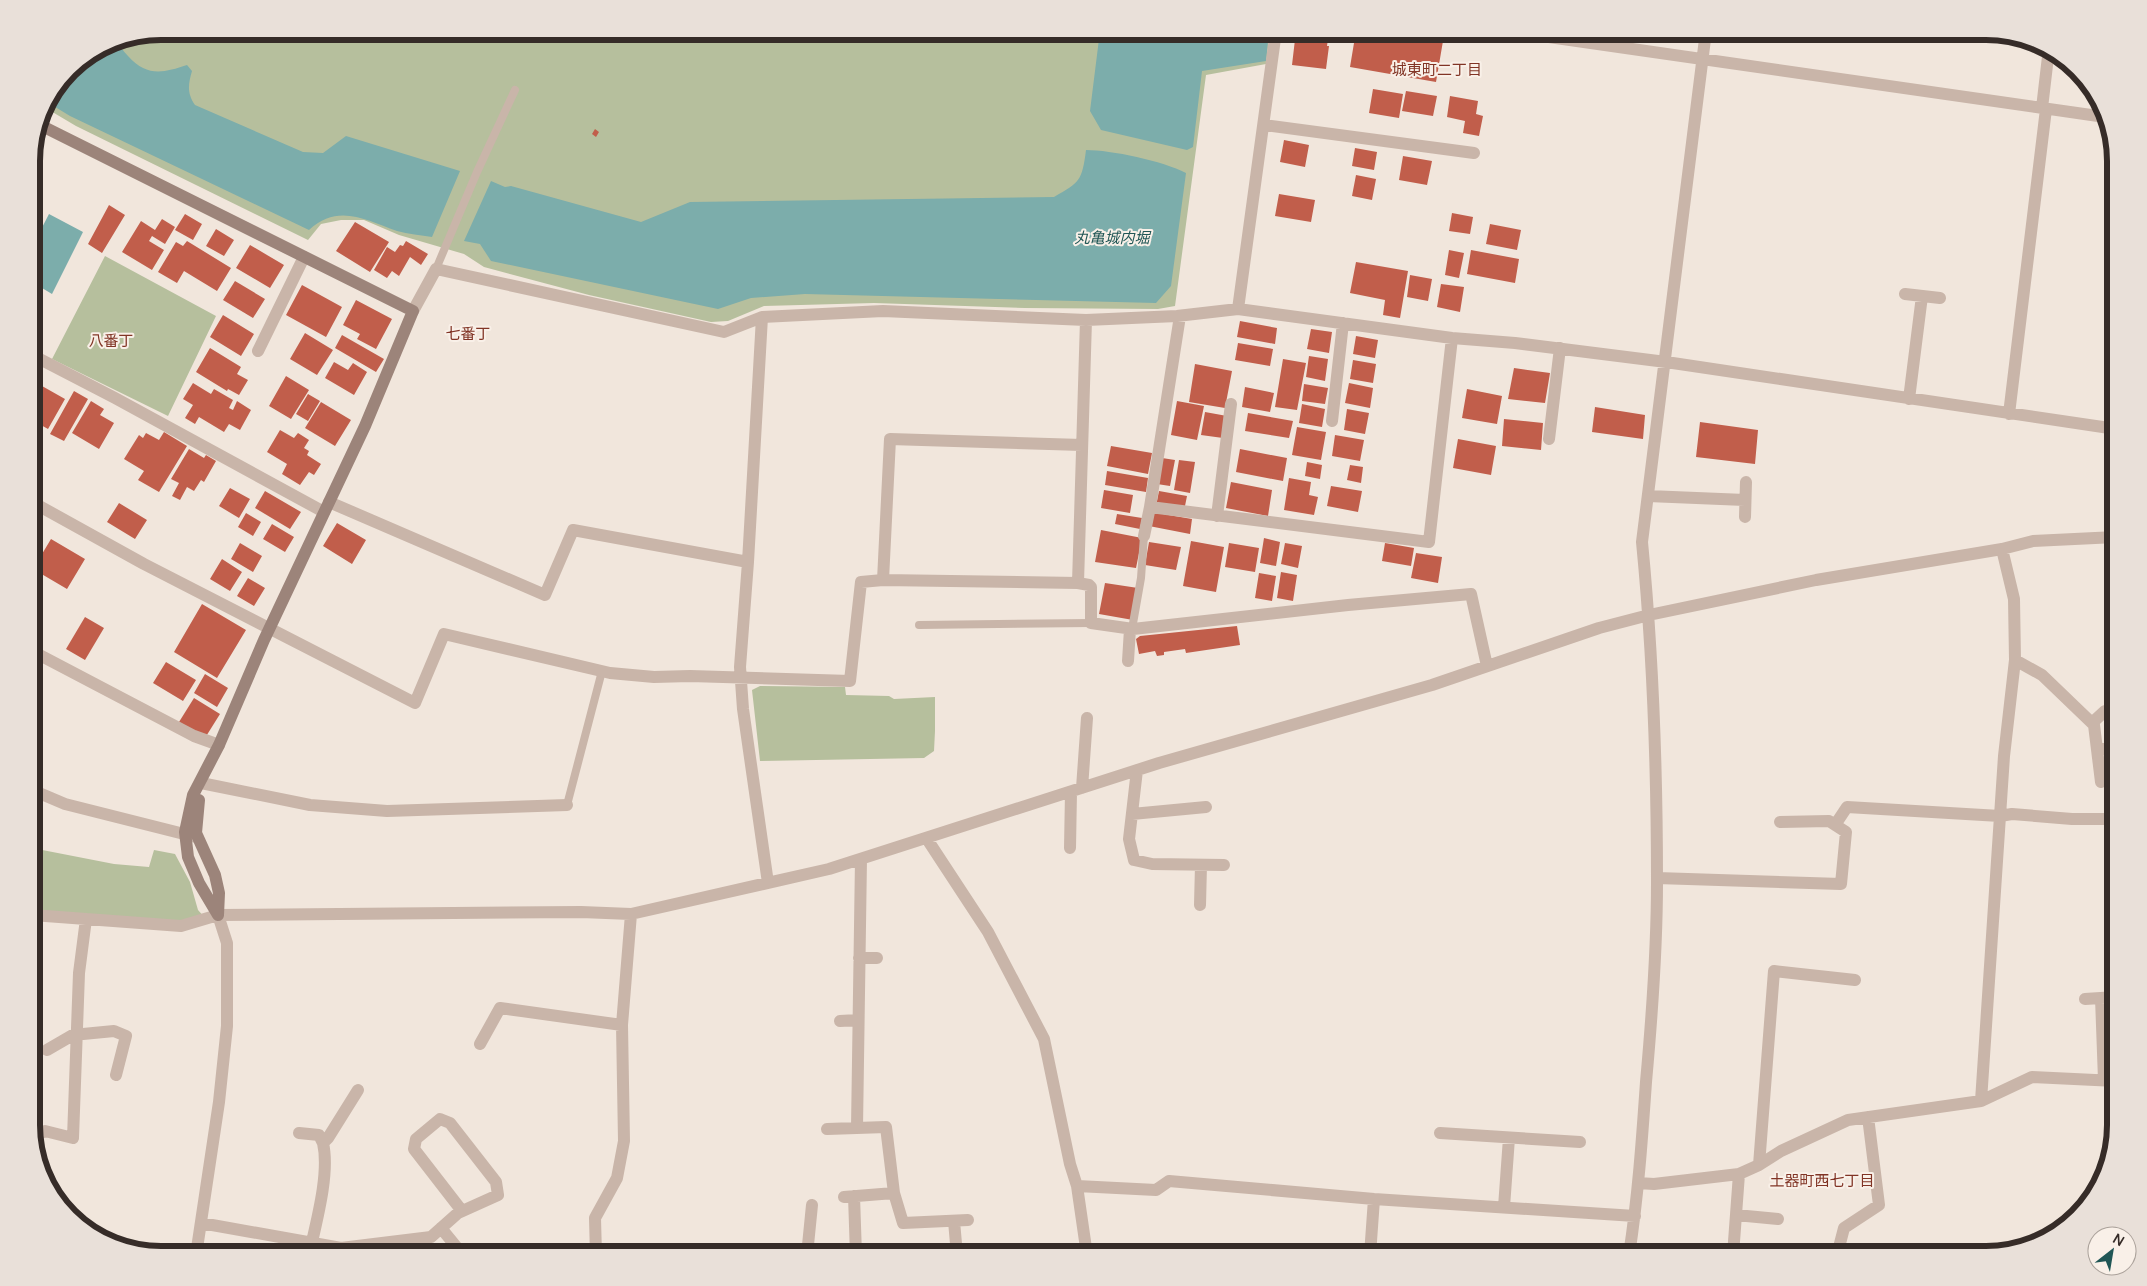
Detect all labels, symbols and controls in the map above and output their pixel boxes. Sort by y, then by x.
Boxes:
district label: 城東町二丁目 [1392,59,1482,80]
water label: 丸亀城内堀 [1074,227,1151,248]
district label: 七番丁 [445,323,491,344]
district label: 八番丁 [88,330,134,351]
district label: 土器町西七丁目 [1769,1170,1875,1191]
north arrow [2087,1226,2137,1276]
text: N [2110,1229,2128,1250]

